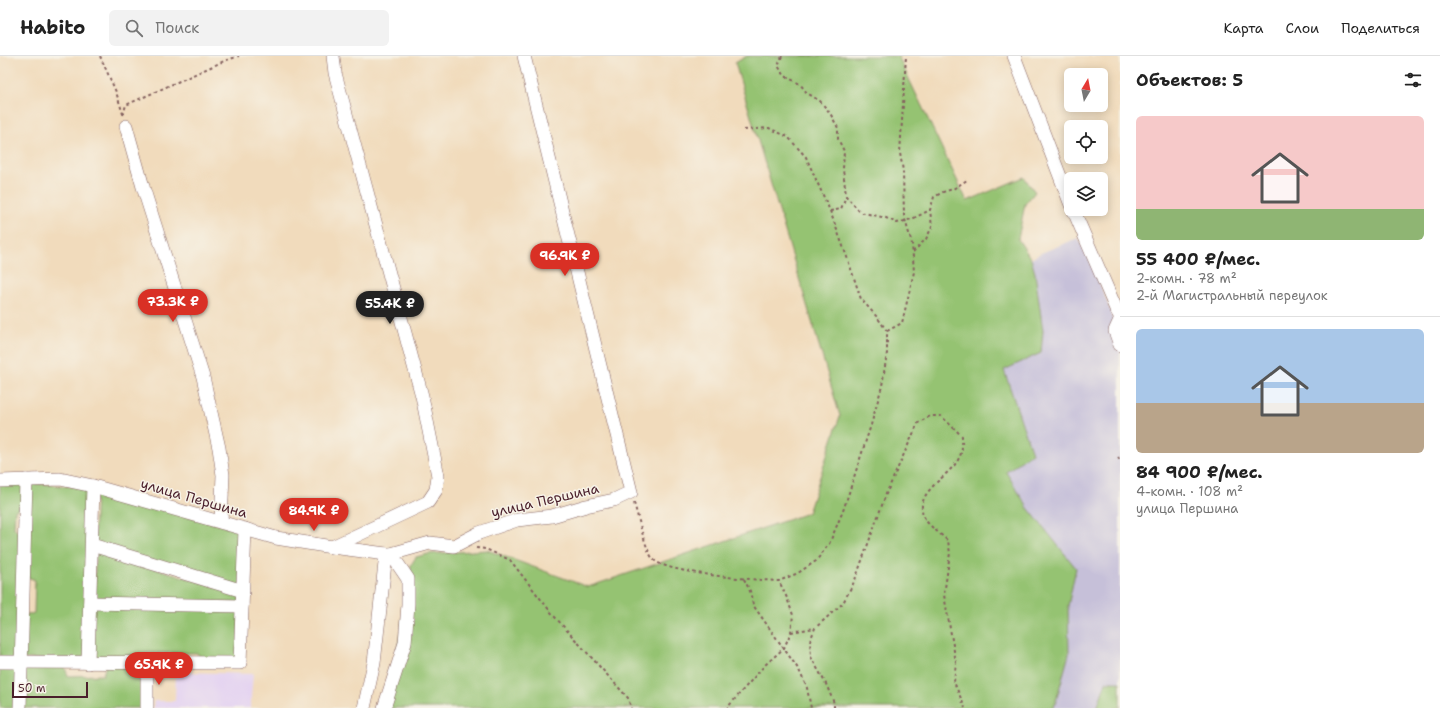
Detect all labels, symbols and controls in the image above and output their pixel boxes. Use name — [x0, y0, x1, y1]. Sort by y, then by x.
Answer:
search box — [109, 10, 389, 46]
text: Habito — [20, 15, 85, 40]
icon: search — [123, 17, 145, 39]
text: Поиск — [155, 18, 199, 38]
text: Карта — [1223, 19, 1264, 37]
text: Слои — [1286, 19, 1319, 37]
text: Поделиться — [1341, 19, 1420, 37]
north arrow — [1064, 68, 1108, 112]
map controls — [1064, 68, 1108, 216]
text: Объектов: 5 — [1136, 69, 1243, 91]
icon: filters — [1402, 69, 1424, 91]
button: locate — [1064, 120, 1108, 164]
icon: home — [1244, 142, 1316, 214]
button: layers — [1064, 172, 1108, 216]
pin: 96.9K ₽ — [528, 243, 602, 277]
text: 96.9K ₽ — [539, 247, 591, 264]
text: 55 400 ₽/мес. — [1136, 248, 1260, 270]
text: 2-комн. · 78 m² — [1136, 270, 1237, 287]
text: 2-й Магистральный переулок — [1136, 287, 1328, 304]
pin: 73.3K ₽ — [136, 289, 210, 323]
pin: 55.4K ₽ — [353, 291, 427, 325]
text: 73.3K ₽ — [147, 293, 199, 310]
text: 55.4K ₽ — [365, 295, 415, 312]
icon: home — [1244, 355, 1316, 427]
text: 84 900 ₽/мес. — [1136, 461, 1263, 483]
street label: улица Першина — [139, 474, 250, 522]
street label: улица Першина — [489, 479, 601, 521]
text: 4-комн. · 108 m² — [1136, 483, 1243, 500]
pin: 84.9K ₽ — [277, 498, 351, 532]
text: улица Першина — [1136, 500, 1238, 517]
text: 84.9K ₽ — [289, 502, 340, 519]
pin: 65.9K ₽ — [122, 652, 196, 686]
text: 65.9K ₽ — [134, 656, 184, 673]
scale bar — [12, 680, 88, 699]
text: 50 m — [18, 681, 46, 696]

